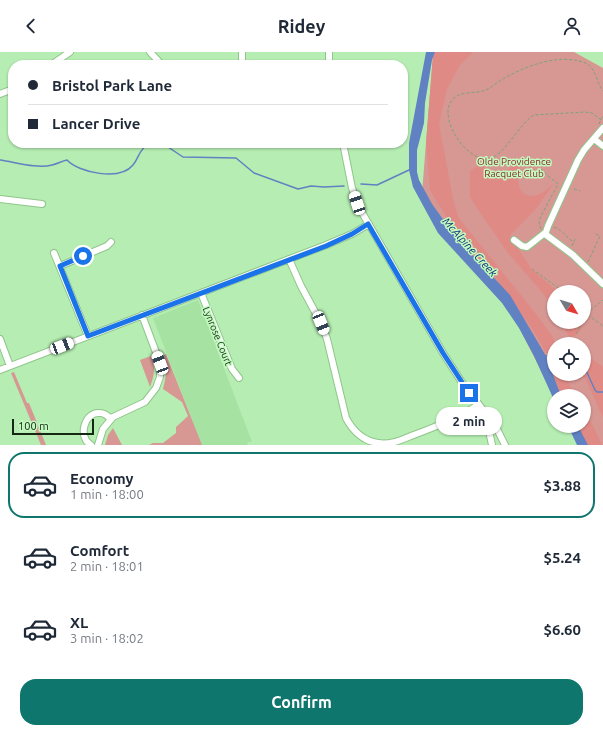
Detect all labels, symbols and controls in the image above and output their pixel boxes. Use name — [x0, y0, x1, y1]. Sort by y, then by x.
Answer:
icon: back — [20, 15, 42, 37]
icon: person — [561, 15, 583, 37]
text: Ridey — [278, 16, 325, 36]
text: Bristol Park Lane — [52, 77, 172, 94]
text: Lancer Drive — [52, 115, 140, 132]
park label: Olde Providence Racquet Club — [477, 156, 551, 179]
car — [348, 190, 366, 216]
water label: McAlpine Creek — [440, 215, 500, 279]
route start — [74, 247, 92, 265]
north arrow — [547, 285, 591, 329]
map controls — [547, 285, 591, 433]
street label: Lynrose Court — [201, 305, 234, 367]
car — [311, 310, 331, 336]
car — [49, 336, 75, 356]
button: locate — [547, 337, 591, 381]
car — [150, 350, 170, 376]
route end — [460, 384, 478, 402]
button: layers — [547, 389, 591, 433]
callout: 2 min — [436, 407, 502, 435]
text: 2 min — [453, 414, 485, 428]
scale bar — [12, 417, 94, 436]
text: 100 m — [18, 420, 49, 432]
icon: car — [22, 467, 58, 503]
text: Economy — [70, 470, 134, 487]
text: $3.88 — [543, 477, 581, 494]
text: 1 min · 18:00 — [70, 487, 144, 501]
icon: car — [22, 539, 58, 575]
text: Comfort — [70, 542, 129, 559]
text: $5.24 — [543, 549, 581, 566]
text: 2 min · 18:01 — [70, 559, 144, 573]
icon: car — [22, 611, 58, 647]
text: XL — [70, 614, 88, 631]
text: $6.60 — [543, 621, 581, 638]
text: 3 min · 18:02 — [70, 631, 144, 645]
button: Confirm — [20, 679, 583, 725]

